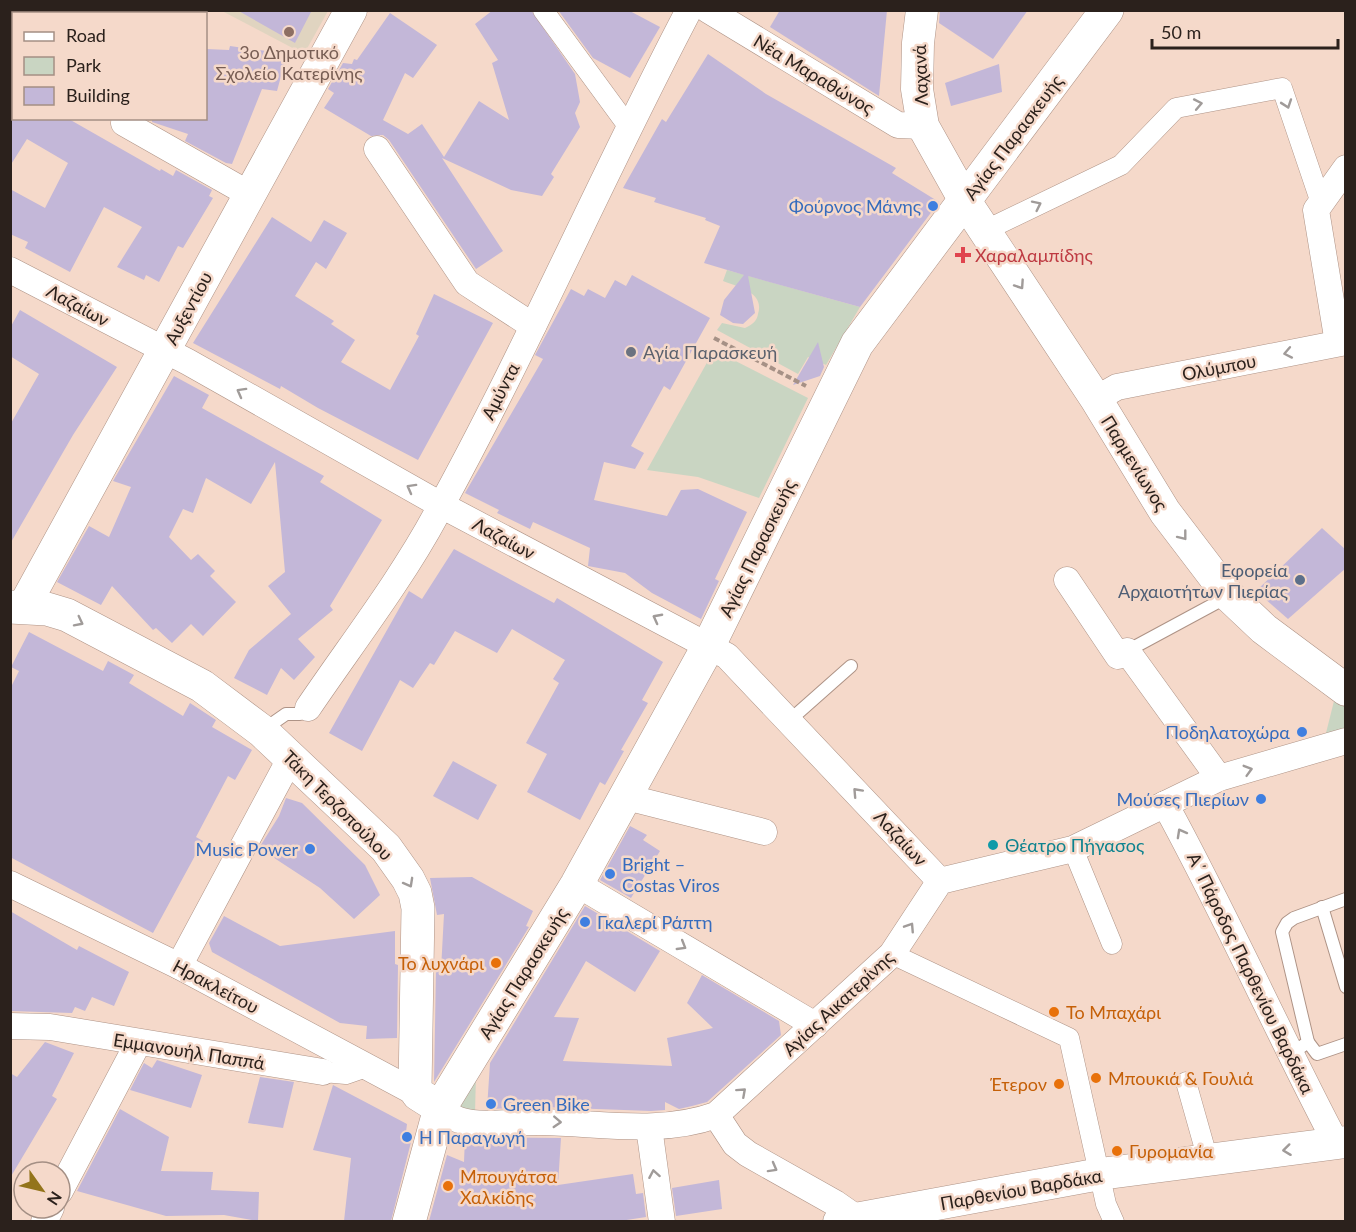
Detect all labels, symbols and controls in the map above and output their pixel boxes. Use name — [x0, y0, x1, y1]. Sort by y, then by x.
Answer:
legend — [12, 12, 207, 120]
scale bar — [1152, 12, 1338, 50]
text: 50 m — [1161, 21, 1201, 43]
text: Road — [66, 24, 106, 46]
marker: 3ο Δημοτικό Σχολείο Κατερίνης — [282, 25, 296, 39]
street label: Νέα Μαραθώνος — [750, 29, 879, 119]
place label: 3ο Δημοτικό Σχολείο Κατερίνης — [215, 41, 363, 84]
street label: Λαχανά — [908, 44, 932, 106]
text: Park — [66, 54, 102, 76]
street label: Αγίας Παρασκευής — [959, 70, 1068, 204]
text: Building — [66, 84, 130, 106]
one-way arrow — [1193, 98, 1203, 111]
one-way arrow — [1280, 98, 1293, 109]
place label: Φούρνος Μάνης — [789, 195, 922, 217]
marker: Φούρνος Μάνης — [926, 199, 940, 213]
one-way arrow — [1030, 201, 1041, 213]
place label: Χαραλαμπίδης — [975, 244, 1094, 266]
marker: Χαραλαμπίδης — [956, 248, 970, 262]
street label: Αυξεντίου — [160, 268, 216, 348]
one-way arrow — [1013, 278, 1024, 289]
street label: Λαζαίων — [43, 279, 113, 331]
place label: Αγία Παρασκευή — [643, 341, 777, 363]
marker: Αγία Παρασκευή — [624, 345, 638, 359]
one-way arrow — [1283, 346, 1293, 359]
street label: Ολύμπου — [1180, 349, 1258, 385]
street label: Αμύντα — [476, 359, 524, 423]
one-way arrow — [237, 388, 247, 399]
street label: Παρμενίωνος — [1097, 411, 1173, 515]
street label: Αγίας Παρασκευής — [714, 475, 800, 621]
one-way arrow — [407, 483, 417, 495]
street label: Λαζαίων — [469, 512, 539, 564]
one-way arrow — [1176, 530, 1187, 541]
place label: Εφορεία Αρχαιοτήτων Πιερίας — [1118, 559, 1289, 602]
marker: Εφορεία Αρχαιοτήτων Πιερίας — [1293, 573, 1307, 587]
one-way arrow — [73, 614, 84, 626]
one-way arrow — [653, 614, 664, 625]
place label: Ποδηλατοχώρα — [1165, 721, 1290, 743]
marker: Ποδηλατοχώρα — [1295, 725, 1309, 739]
street label: Τάκη Τερζοπούλου — [278, 745, 398, 865]
one-way arrow — [1242, 765, 1253, 777]
one-way arrow — [853, 788, 864, 799]
place label: Μούσες Πιερίων — [1116, 788, 1249, 810]
marker: Μούσες Πιερίων — [1254, 792, 1268, 806]
street label: Λαζαίων — [870, 806, 932, 870]
one-way arrow — [1177, 828, 1188, 839]
place label: Θέατρο Πήγασος — [1005, 834, 1145, 856]
place label: Music Power — [196, 838, 298, 860]
marker: Θέατρο Πήγασος — [986, 838, 1000, 852]
marker: Music Power — [303, 842, 317, 856]
street label: Α΄ Πάροδος Παρθενίου Βαρδάκα — [1183, 849, 1319, 1097]
place label: Bright – Costas Viros — [622, 853, 720, 896]
marker: Bright – Costas Viros — [603, 867, 617, 881]
one-way arrow — [402, 877, 413, 887]
street label: Αγίας Παρασκευής — [474, 903, 573, 1043]
place label: Γκαλερί Ράπτη — [597, 911, 712, 933]
marker: Γκαλερί Ράπτη — [578, 915, 592, 929]
one-way arrow — [903, 922, 914, 933]
one-way arrow — [676, 939, 686, 950]
street label: Αγίας Αικατερίνης — [778, 945, 899, 1060]
place label: Το λυχνάρι — [398, 952, 484, 974]
street label: Ηρακλείτου — [169, 954, 263, 1018]
marker: Το λυχνάρι — [489, 956, 503, 970]
place label: Το Μπαχάρι — [1066, 1001, 1161, 1023]
marker: Το Μπαχάρι — [1047, 1005, 1061, 1019]
street label: Εμμανουήλ Παππά — [112, 1028, 267, 1074]
place label: Μπουκιά & Γουλιά — [1108, 1067, 1254, 1089]
marker: Μπουκιά & Γουλιά — [1089, 1071, 1103, 1085]
place label: Έτερον — [990, 1073, 1047, 1095]
marker: Έτερον — [1052, 1077, 1066, 1091]
one-way arrow — [735, 1088, 745, 1099]
place label: Green Bike — [503, 1093, 590, 1115]
marker: Green Bike — [484, 1097, 498, 1111]
one-way arrow — [553, 1116, 562, 1129]
place label: Η Παραγωγή — [419, 1126, 526, 1148]
marker: Η Παραγωγή — [400, 1130, 414, 1144]
place label: Γυρομανία — [1129, 1140, 1213, 1162]
one-way arrow — [1283, 1143, 1292, 1155]
marker: Γυρομανία — [1110, 1144, 1124, 1158]
north arrow — [12, 1160, 72, 1220]
one-way arrow — [767, 1161, 778, 1172]
street label: Παρθενίου Βαρδάκα — [938, 1164, 1104, 1214]
place label: Μπουγάτσα Χαλκίδης — [460, 1165, 557, 1208]
one-way arrow — [648, 1170, 661, 1180]
marker: Μπουγάτσα Χαλκίδης — [441, 1179, 455, 1193]
text: N — [44, 1188, 66, 1209]

